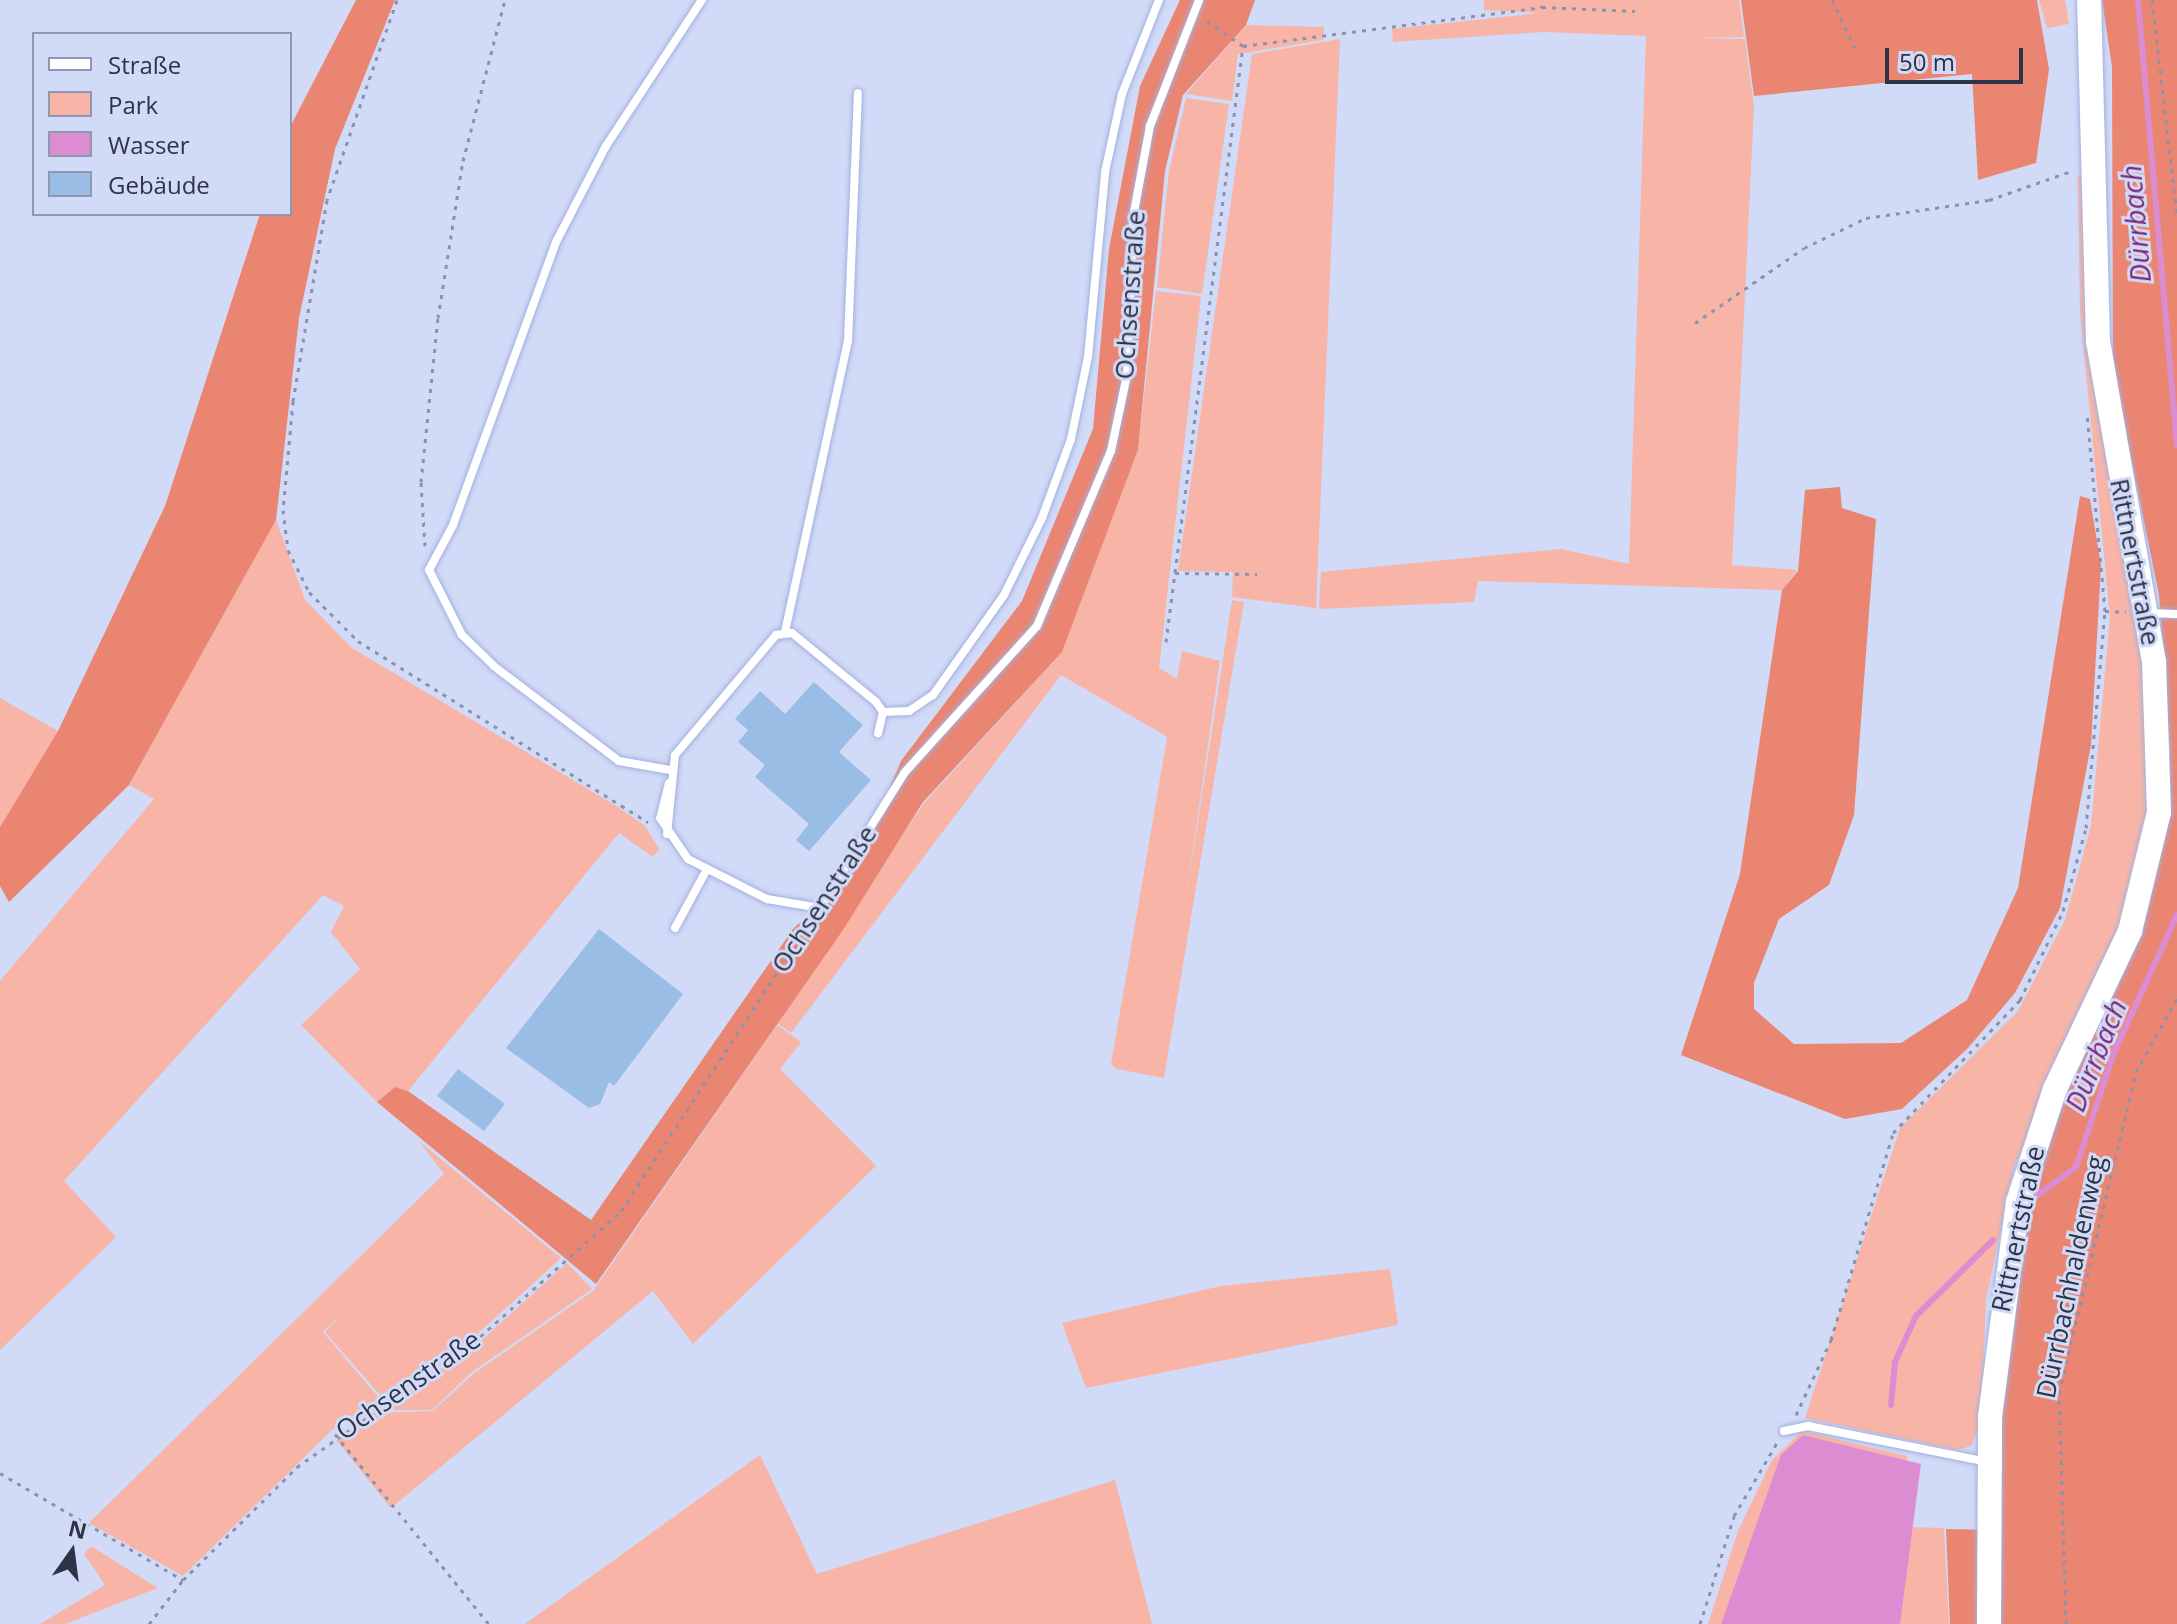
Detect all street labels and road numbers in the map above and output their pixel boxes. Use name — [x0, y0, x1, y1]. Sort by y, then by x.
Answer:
street label: Ochsenstraße — [1109, 210, 1151, 380]
street label: Rittnertstraße — [2104, 476, 2166, 648]
street label: Ochsenstraße — [765, 820, 883, 978]
street label: Rittnertstraße — [1985, 1143, 2051, 1315]
street label: Dürrbachhaldenweg — [2030, 1153, 2112, 1401]
street label: Ochsenstraße — [330, 1324, 486, 1446]

